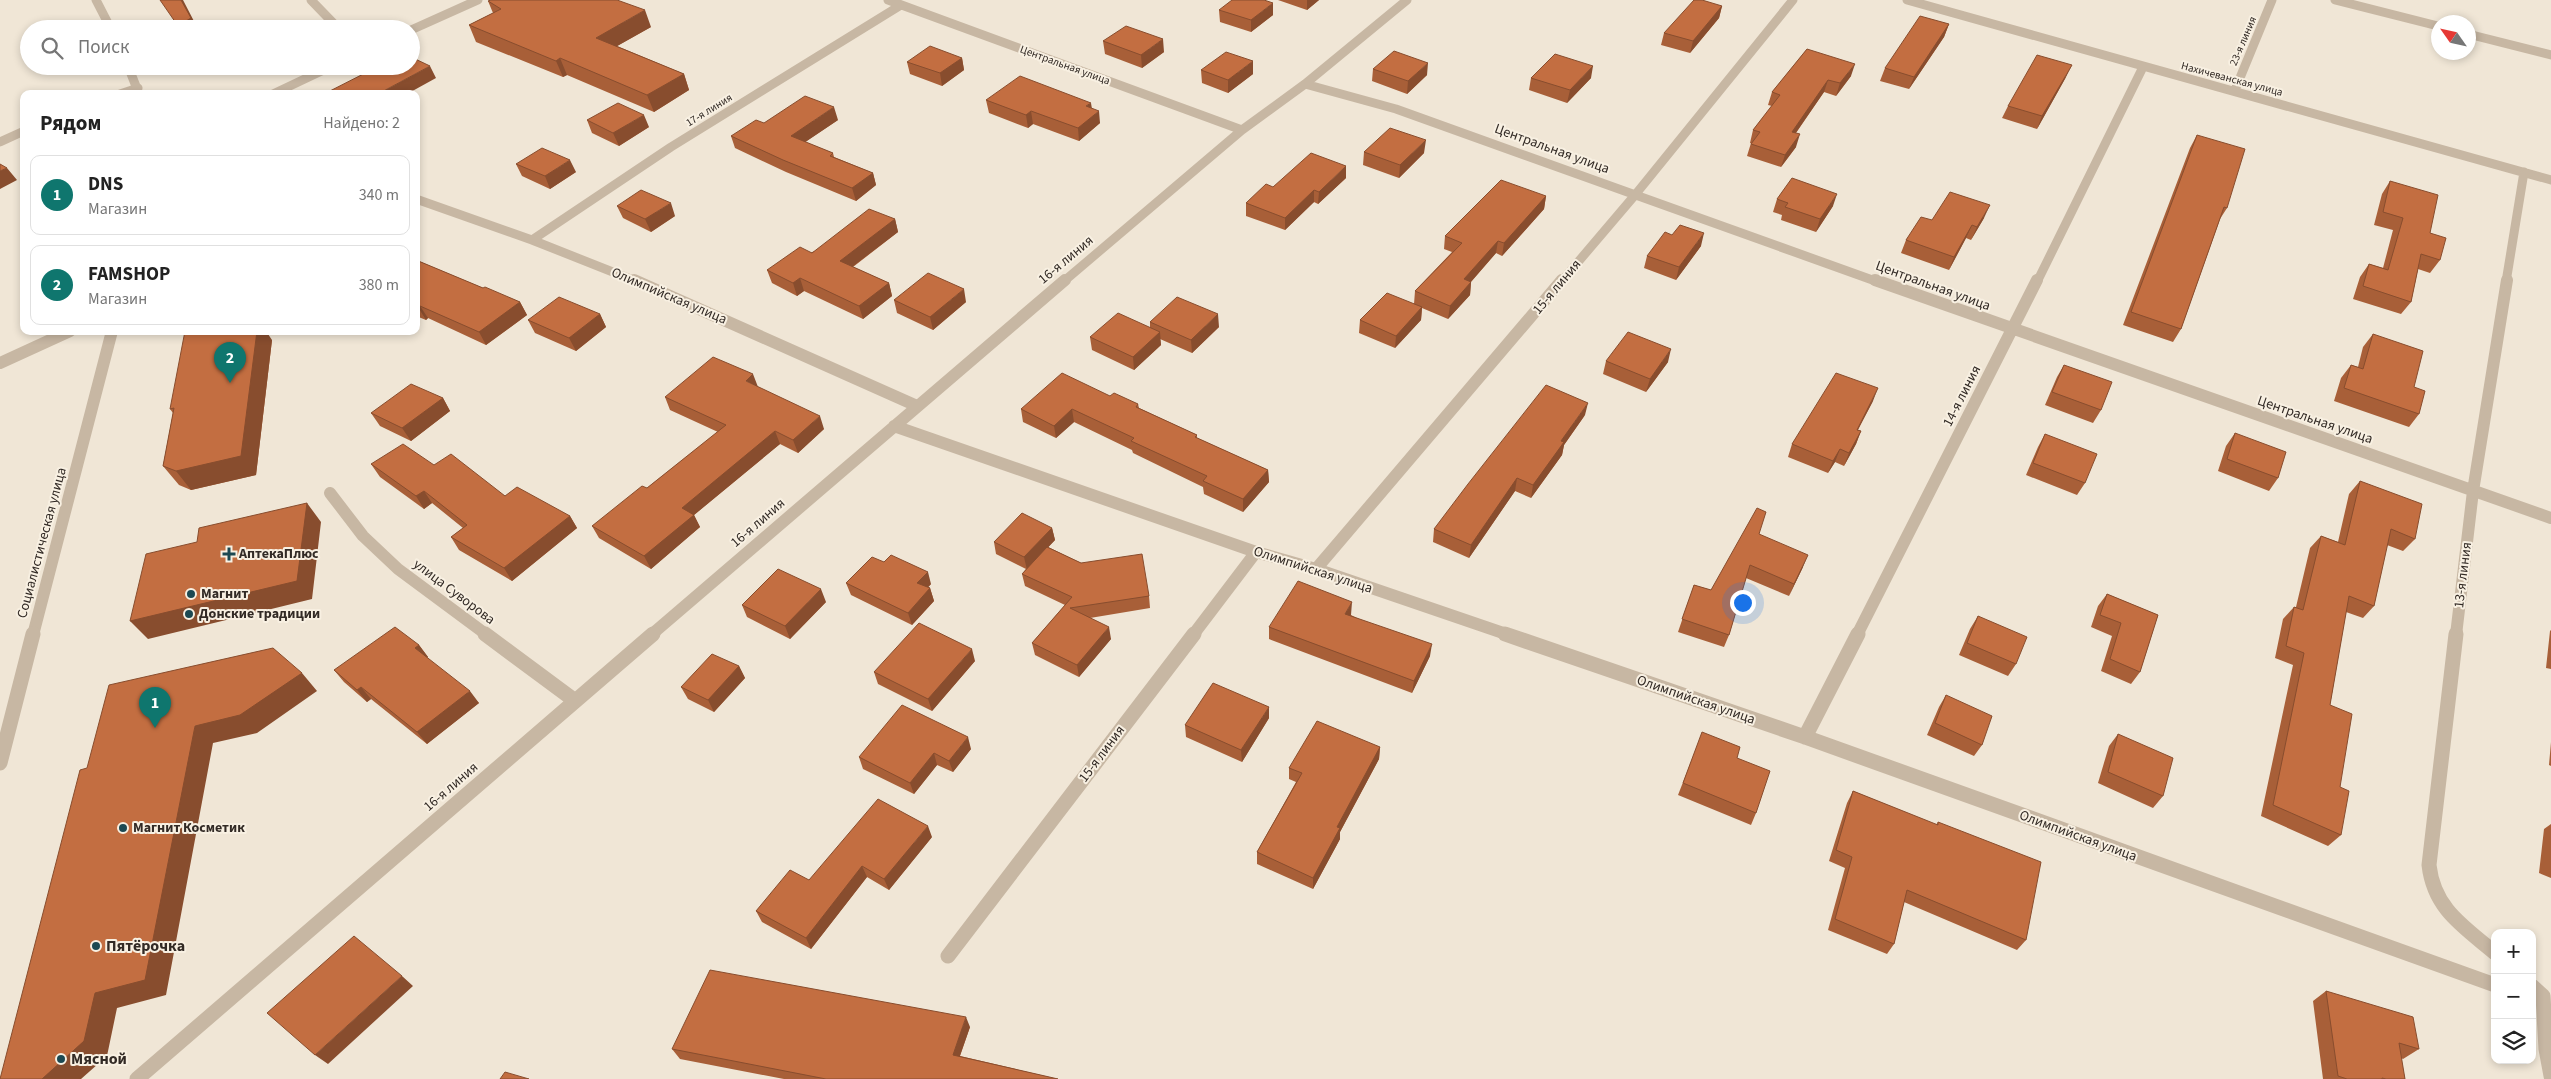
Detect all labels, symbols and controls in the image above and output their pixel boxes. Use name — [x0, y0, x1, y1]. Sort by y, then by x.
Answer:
street label: 23-я линия — [2226, 14, 2260, 68]
north arrow — [2431, 15, 2476, 60]
search box — [20, 20, 420, 75]
icon: search — [38, 34, 66, 62]
text: Поиск — [78, 34, 129, 61]
street label: Центральная улица — [1018, 42, 1112, 88]
street label: Нахичеванская улица — [2179, 58, 2285, 100]
street label: 17-я линия — [683, 90, 735, 130]
text: Рядом — [40, 108, 101, 138]
text: Найдено: 2 — [323, 112, 400, 134]
street label: Центральная улица — [1492, 119, 1612, 179]
text: DNS — [88, 171, 123, 198]
text: 1 — [53, 184, 61, 206]
text: 340 m — [359, 184, 399, 206]
text: Магазин — [88, 198, 147, 220]
street label: 16-я линия — [1034, 231, 1098, 289]
street label: 15-я линия — [1528, 255, 1586, 319]
street label: Центральная улица — [1873, 256, 1993, 316]
text: FAMSHOP — [88, 261, 170, 288]
street label: Олимпийская улица — [608, 263, 730, 329]
text: 2 — [53, 274, 61, 296]
text: 380 m — [359, 274, 399, 296]
text: Магазин — [88, 288, 147, 310]
pin: 2 — [214, 342, 246, 383]
street label: 14-я линия — [1938, 362, 1986, 430]
street label: Центральная улица — [2255, 391, 2375, 449]
street label: Социалистическая улица — [12, 465, 72, 621]
street label: 16-я линия — [726, 494, 790, 552]
street label: Олимпийская улица — [1251, 541, 1375, 599]
street label: 13-я линия — [2449, 541, 2477, 609]
place label: АптекаПлюс — [238, 544, 319, 564]
marker: АптекаПлюс — [223, 548, 235, 560]
street label: улица Суворова — [409, 555, 499, 629]
place label: Магнит — [201, 584, 248, 604]
marker: Магнит — [185, 588, 197, 600]
your location — [1730, 590, 1756, 616]
place label: Донские традиции — [199, 604, 320, 624]
marker: Донские традиции — [183, 608, 195, 620]
street label: Олимпийская улица — [1634, 670, 1758, 730]
pin: 1 — [139, 687, 171, 728]
street label: 15-я линия — [1074, 721, 1130, 787]
street label: 16-я линия — [419, 758, 483, 816]
street label: Олимпийская улица — [2016, 805, 2140, 867]
place label: Магнит Косметик — [133, 818, 245, 838]
marker: Магнит Косметик — [117, 822, 129, 834]
map controls — [2491, 929, 2536, 1064]
button: + — [2491, 929, 2536, 974]
place label: Пятёрочка — [106, 935, 185, 957]
marker: Пятёрочка — [90, 940, 102, 952]
button: − — [2491, 974, 2536, 1019]
button: layers — [2491, 1019, 2536, 1064]
place label: Мясной — [71, 1048, 127, 1070]
marker: Мясной — [55, 1053, 67, 1065]

